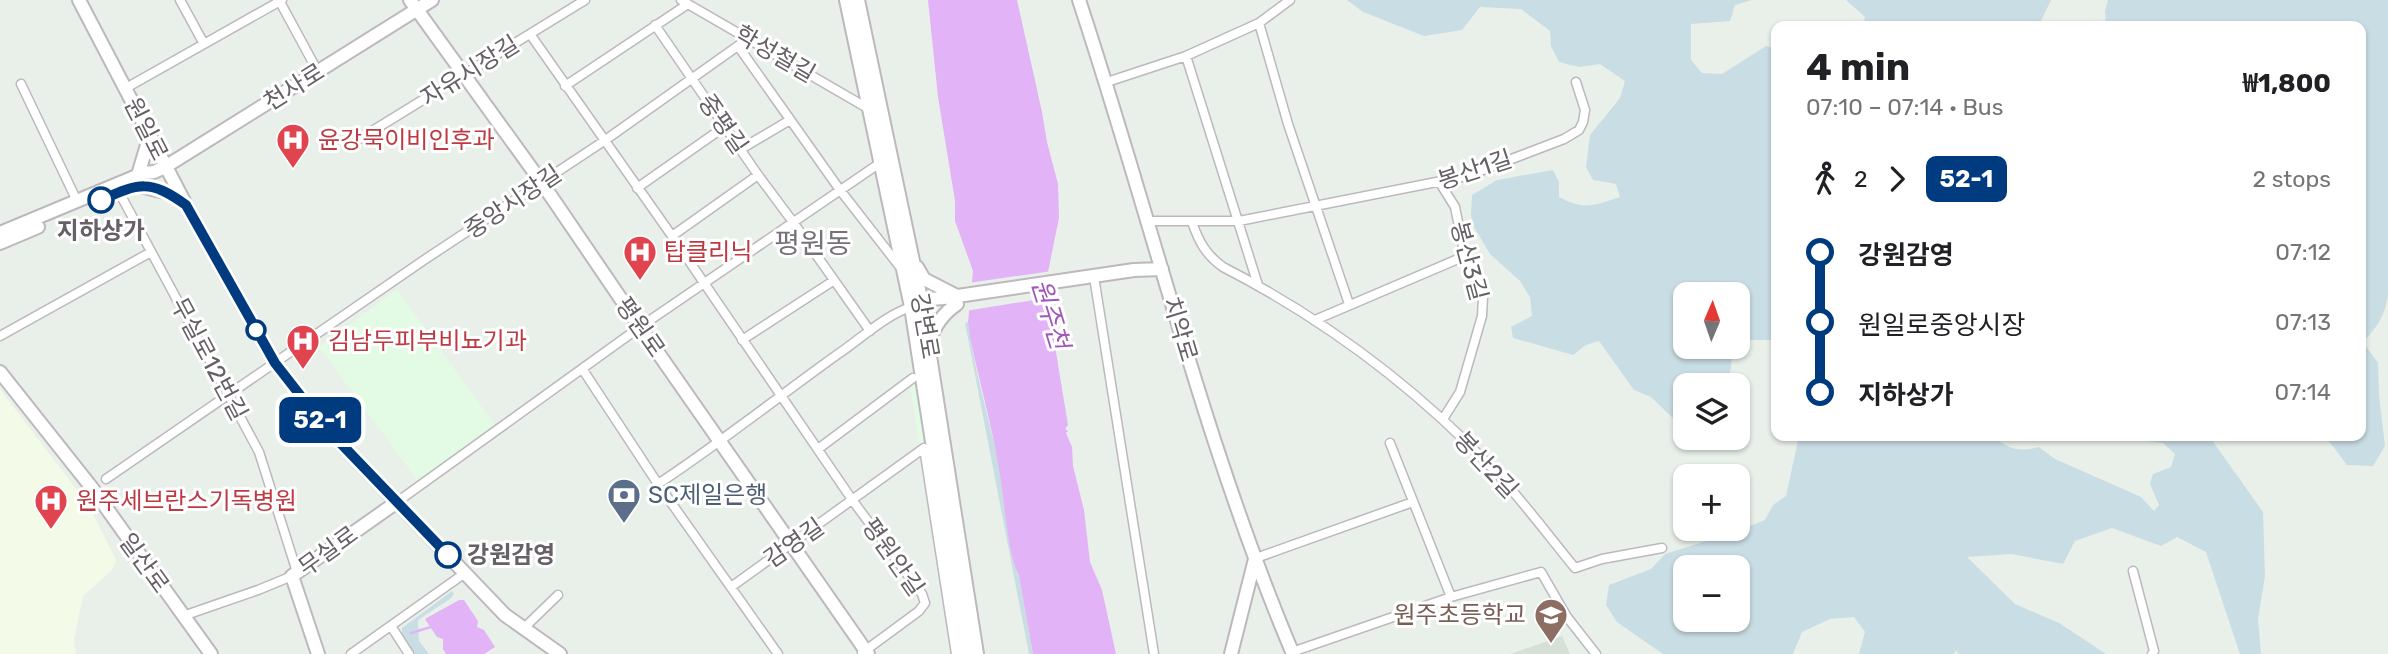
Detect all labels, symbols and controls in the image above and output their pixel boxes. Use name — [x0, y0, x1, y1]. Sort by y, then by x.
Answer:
street label: 학성철길 — [730, 20, 820, 88]
street label: 자유시장길 — [416, 30, 524, 112]
text: 4 min — [1806, 44, 1910, 90]
street label: 천사로 — [258, 58, 330, 116]
text: ₩1,800 — [2243, 68, 2331, 99]
street label: 중평길 — [693, 89, 753, 159]
street label: 원일로 — [118, 93, 174, 165]
text: 07:10 – 07:14 · Bus — [1806, 93, 2003, 121]
hospital icon: 윤강묵이비인후과 — [274, 121, 312, 170]
place label: 윤강묵이비인후과 — [318, 126, 495, 154]
street label: 봉산1길 — [1434, 145, 1516, 195]
street label: 중앙시장길 — [459, 160, 567, 244]
icon: walk — [1806, 160, 1844, 198]
icon: forward — [1878, 160, 1916, 198]
text: 2 — [1854, 165, 1868, 193]
text: 52-1 — [1940, 165, 1993, 193]
text: 2 stops — [2253, 165, 2331, 193]
marker: 지하상가 — [88, 187, 114, 213]
place label: 지하상가 — [57, 217, 145, 245]
street label: 봉산3길 — [1445, 218, 1493, 304]
district label: 평원동 — [774, 227, 852, 260]
hospital icon: 탑클리닉 — [621, 233, 659, 282]
place label: 탑클리닉 — [664, 238, 752, 266]
text: 07:12 — [2275, 238, 2331, 266]
text: 강원감영 — [1858, 240, 1954, 271]
water label: 원주천 — [1025, 275, 1076, 356]
north arrow — [1673, 282, 1750, 359]
map controls — [1673, 282, 1750, 632]
street label: 강변로 — [905, 291, 945, 361]
street label: 평원로 — [610, 292, 670, 362]
street label: 무실로12번길 — [165, 293, 253, 425]
street label: 치악로 — [1157, 293, 1203, 365]
text: 07:13 — [2275, 308, 2331, 336]
text: 원일로중앙시장 — [1858, 310, 2025, 341]
unlabelled marker — [246, 320, 266, 340]
hospital icon: 김남두피부비뇨기과 — [284, 322, 322, 371]
place label: 김남두피부비뇨기과 — [328, 327, 527, 355]
button: layers — [1673, 373, 1750, 450]
text: 07:14 — [2275, 378, 2331, 406]
text: 지하상가 — [1858, 380, 1954, 411]
line badge: 52-1 — [271, 397, 369, 443]
text: 52-1 — [293, 406, 347, 434]
street label: 봉산2길 — [1448, 426, 1524, 504]
button: + — [1673, 464, 1750, 541]
bank icon: SC제일은행 — [605, 476, 643, 525]
place label: SC제일은행 — [648, 481, 767, 509]
hospital icon: 원주세브란스기독병원 — [32, 482, 70, 531]
place label: 원주세브란스기독병원 — [76, 487, 297, 515]
street label: 감영길 — [759, 513, 829, 573]
street label: 평원안길 — [856, 513, 930, 601]
street label: 무실로 — [293, 520, 363, 582]
street label: 일산로 — [113, 528, 175, 598]
place label: 강원감영 — [467, 541, 555, 569]
marker: 강원감영 — [435, 542, 461, 568]
button: − — [1673, 555, 1750, 632]
school or university icon: 원주초등학교 — [1532, 596, 1570, 645]
place label: 원주초등학교 — [1394, 601, 1526, 629]

